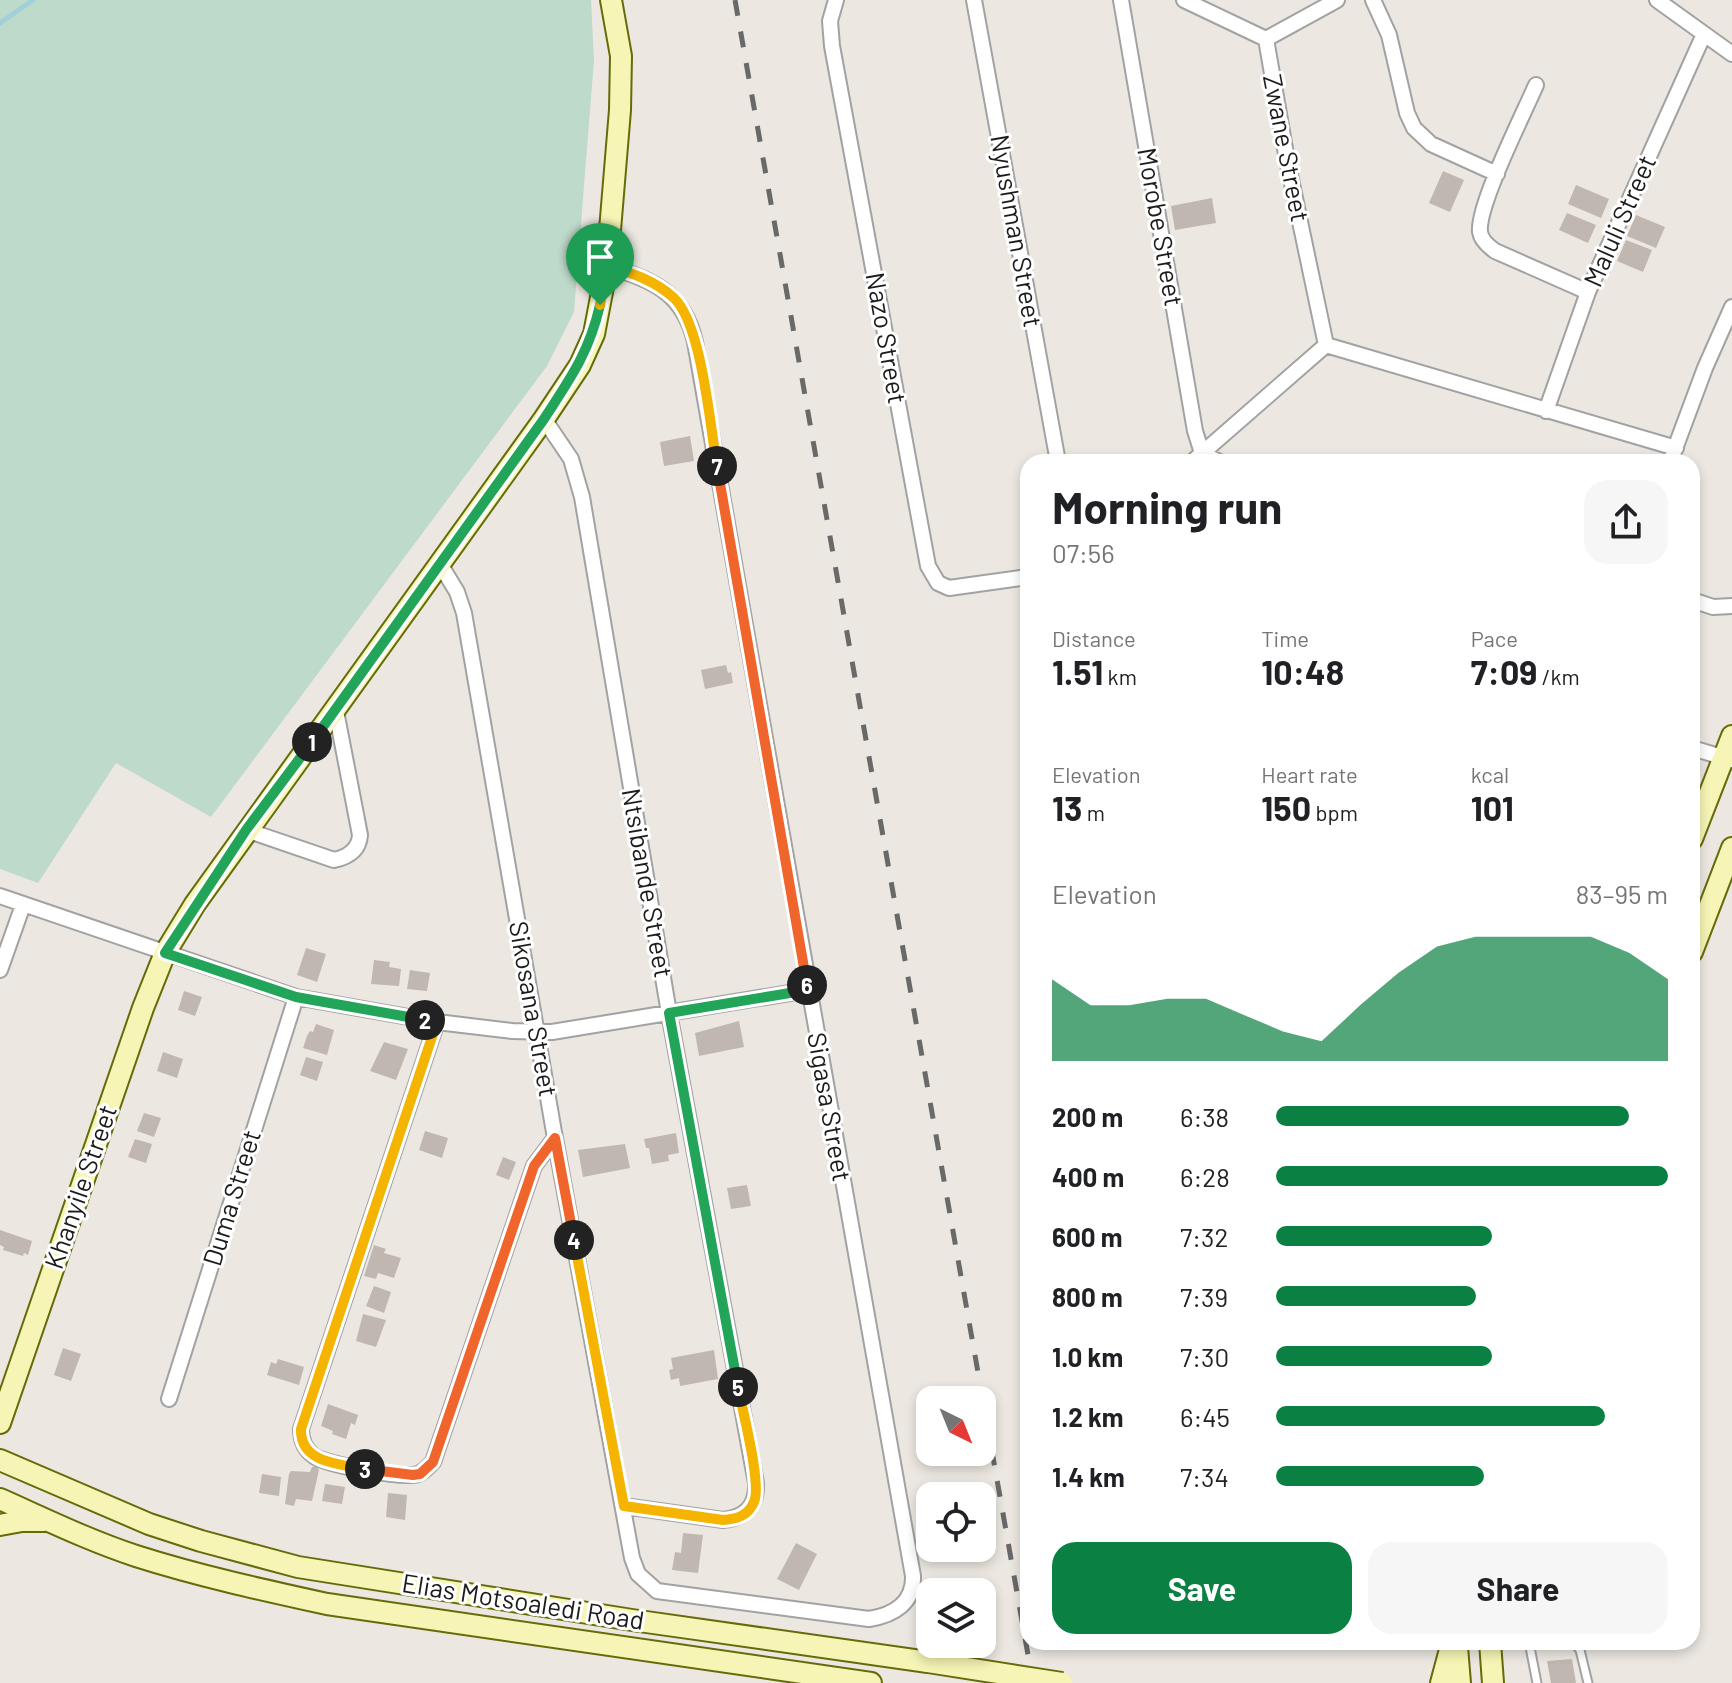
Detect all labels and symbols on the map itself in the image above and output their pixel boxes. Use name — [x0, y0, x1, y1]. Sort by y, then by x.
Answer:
street label: Zwane Street — [1258, 71, 1317, 224]
street label: Nyushman Street — [985, 132, 1050, 329]
street label: Morobe Street — [1132, 145, 1191, 308]
street label: Maluli Street — [1576, 150, 1661, 291]
pin — [566, 223, 634, 305]
street label: Nazo Street — [861, 270, 914, 406]
pin: 7 — [697, 446, 737, 486]
pin: 1 — [292, 722, 332, 762]
street label: Ntsibande Street — [617, 786, 680, 980]
street label: Sikosana Street — [504, 919, 565, 1099]
pin: 6 — [787, 965, 827, 1005]
pin: 2 — [405, 1000, 445, 1040]
street label: Sigasa Street — [802, 1030, 859, 1184]
street label: Khanyile Street — [37, 1100, 122, 1273]
street label: Duma Street — [195, 1126, 266, 1269]
pin: 4 — [554, 1220, 594, 1260]
pin: 5 — [718, 1367, 758, 1407]
north arrow — [916, 1386, 996, 1466]
pin: 3 — [345, 1449, 385, 1489]
street label: Elias Motsoaledi Road — [400, 1566, 647, 1635]

